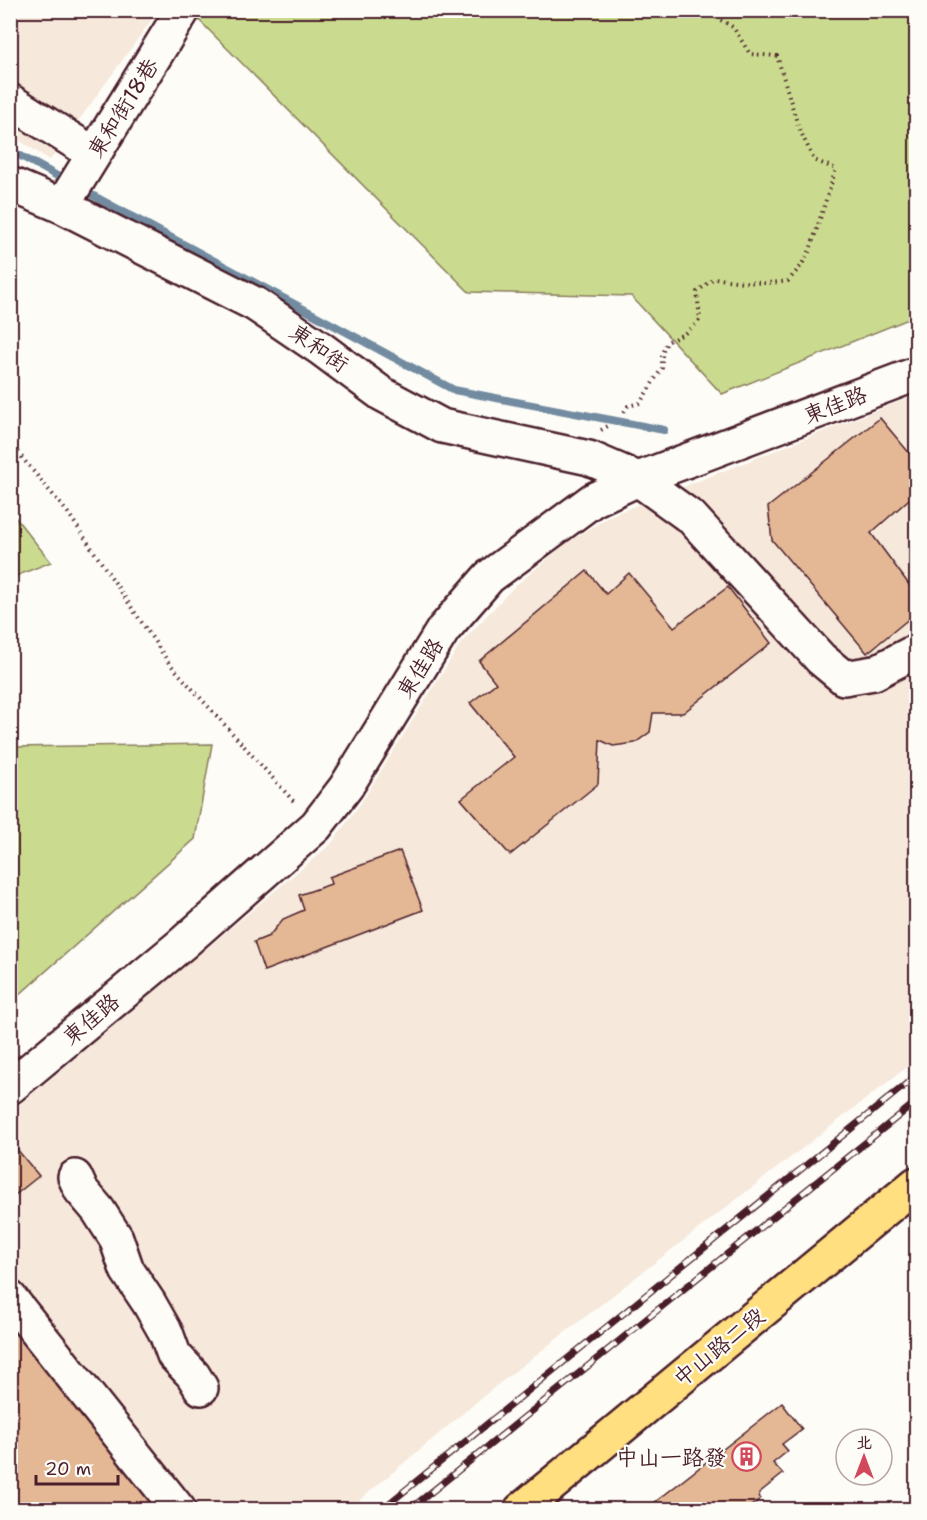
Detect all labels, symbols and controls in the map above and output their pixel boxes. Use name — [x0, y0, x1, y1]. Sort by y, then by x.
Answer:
street label: 東和街18巷 — [81, 53, 165, 163]
street label: 東和街 — [284, 317, 354, 379]
street label: 東佳路 — [799, 380, 871, 430]
street label: 東佳路 — [390, 632, 450, 704]
street label: 東佳路 — [56, 987, 126, 1051]
street label: 中山路二段 — [667, 1301, 771, 1393]
north arrow — [834, 1427, 894, 1487]
text: 北 — [856, 1432, 872, 1453]
building icon: 中山一路發 — [731, 1441, 763, 1473]
place label: 中山一路發 — [616, 1443, 726, 1472]
scale bar — [36, 1448, 118, 1486]
text: 20 m — [45, 1457, 91, 1481]

